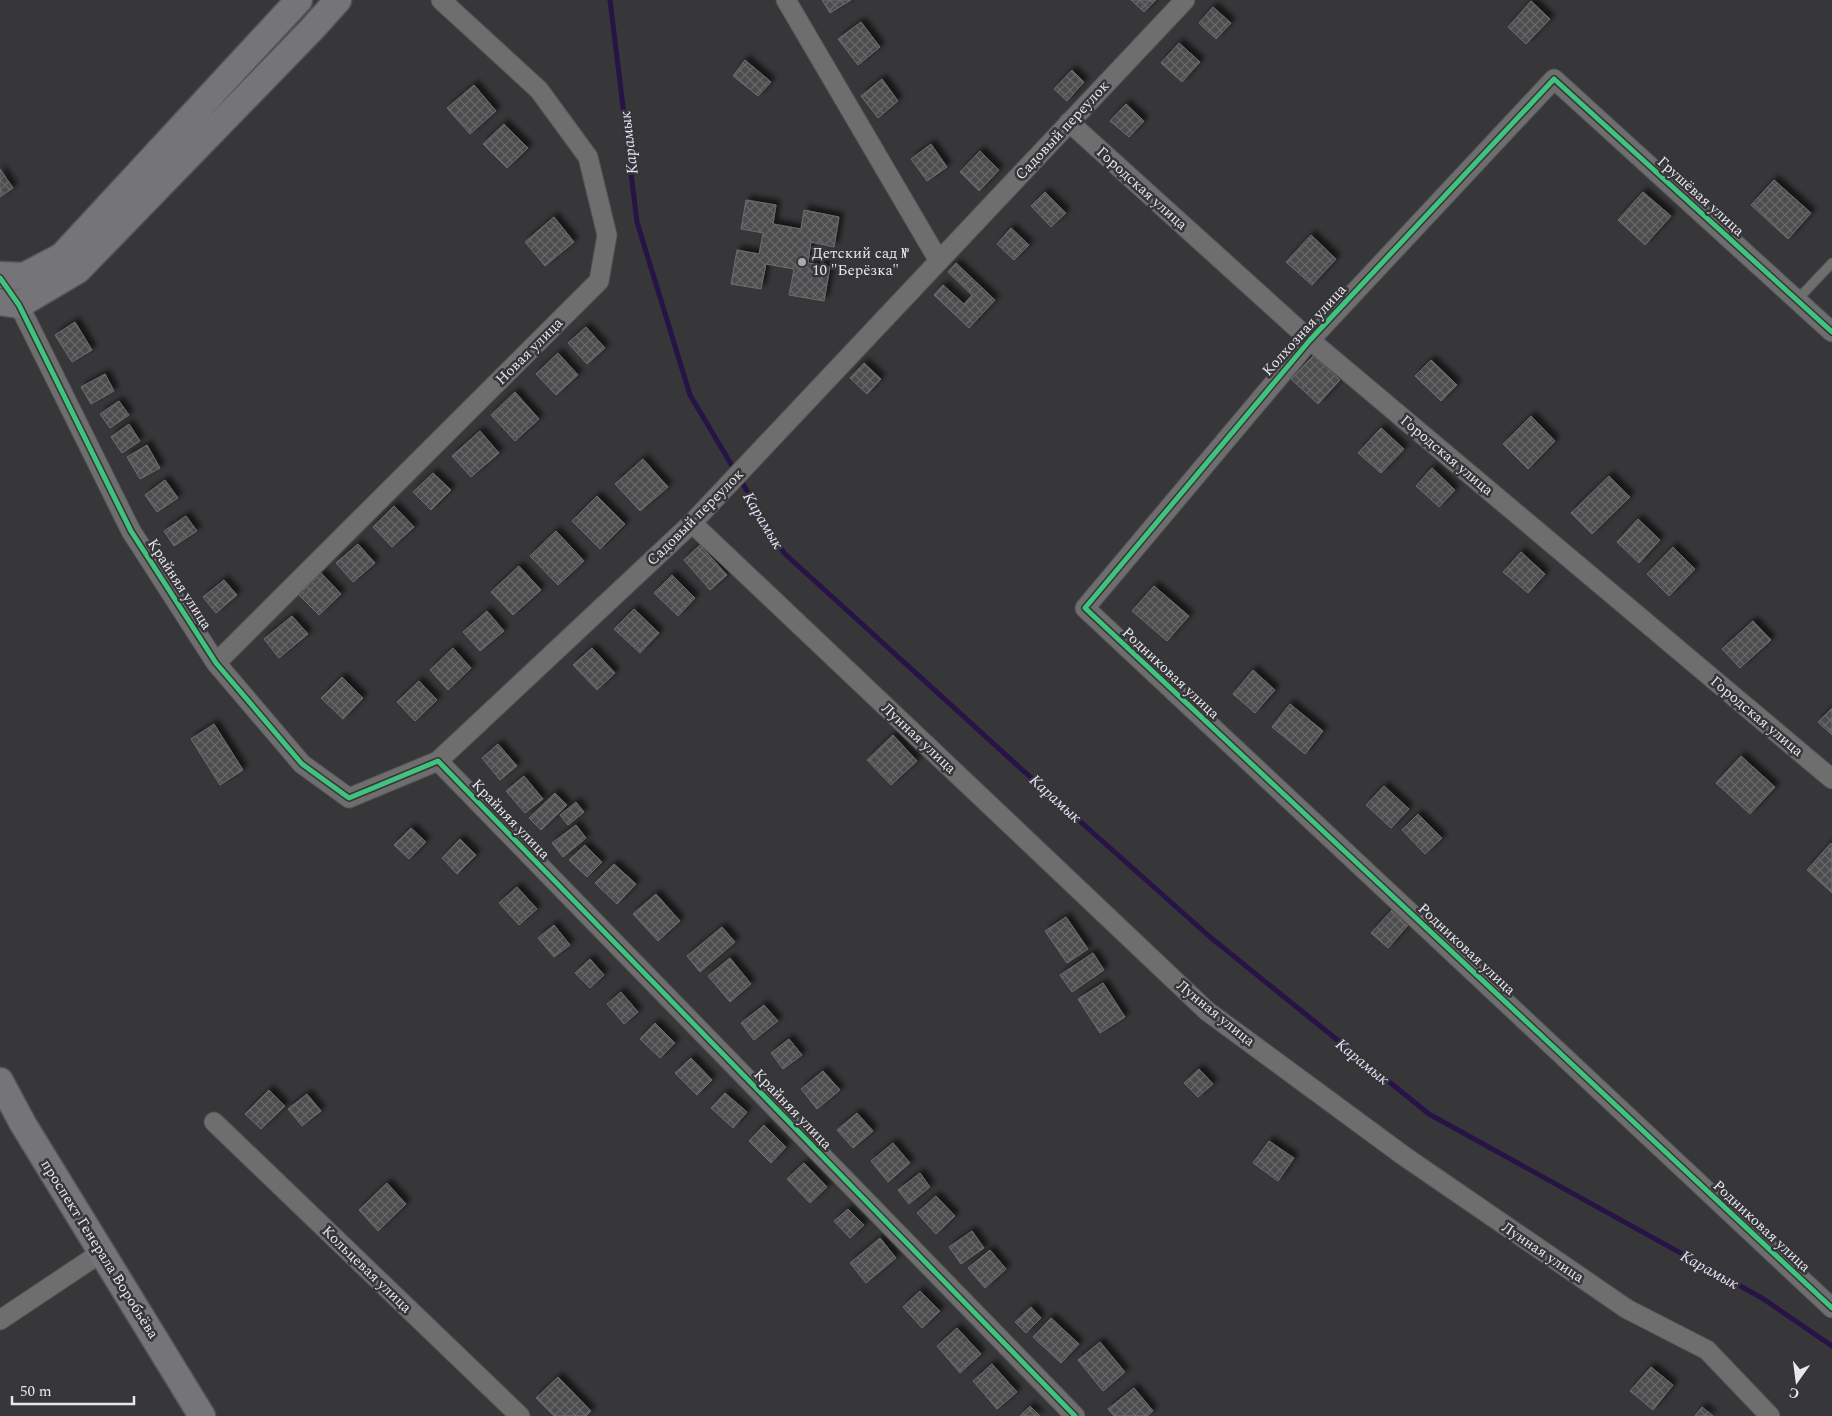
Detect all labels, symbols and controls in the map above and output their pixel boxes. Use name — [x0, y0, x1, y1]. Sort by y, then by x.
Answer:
street label: Садовый переулок — [1010, 75, 1115, 185]
water label: Карамык — [613, 110, 645, 176]
street label: Городская улица — [1091, 141, 1193, 236]
street label: Грушёвая улица — [1652, 151, 1750, 242]
place label: Детский сад № 10 "Берёзка" — [812, 242, 909, 282]
marker: Детский сад № 10 "Берёзка" — [796, 256, 808, 268]
street label: Колхозная улица — [1257, 279, 1353, 382]
street label: Новая улица — [490, 312, 569, 391]
street label: Городская улица — [1395, 409, 1499, 502]
street label: Садовый переулок — [642, 464, 749, 571]
water label: Карамык — [737, 487, 790, 554]
street label: Крайняя улица — [141, 534, 218, 635]
street label: Родниковая улица — [1117, 622, 1225, 725]
street label: Городская улица — [1705, 670, 1809, 763]
street label: Лунная улица — [876, 697, 962, 780]
water label: Карамык — [1024, 769, 1087, 829]
street label: Крайняя улица — [466, 774, 556, 866]
street label: Родниковая улица — [1413, 898, 1521, 1001]
street label: Лунная улица — [1171, 974, 1260, 1053]
water label: Карамык — [1330, 1032, 1395, 1091]
street label: Крайняя улица — [748, 1064, 838, 1156]
street label: проспект Генерала Воробьёва — [35, 1155, 165, 1344]
street label: Родниковая улица — [1708, 1175, 1816, 1278]
street label: Лунная улица — [1497, 1216, 1589, 1289]
street label: Кольцевая улица — [316, 1220, 417, 1319]
water label: Карамык — [1676, 1244, 1743, 1296]
north arrow — [1772, 1356, 1822, 1406]
scale bar — [12, 1374, 135, 1406]
text: 50 m — [20, 1380, 52, 1403]
text: С — [1787, 1382, 1801, 1405]

